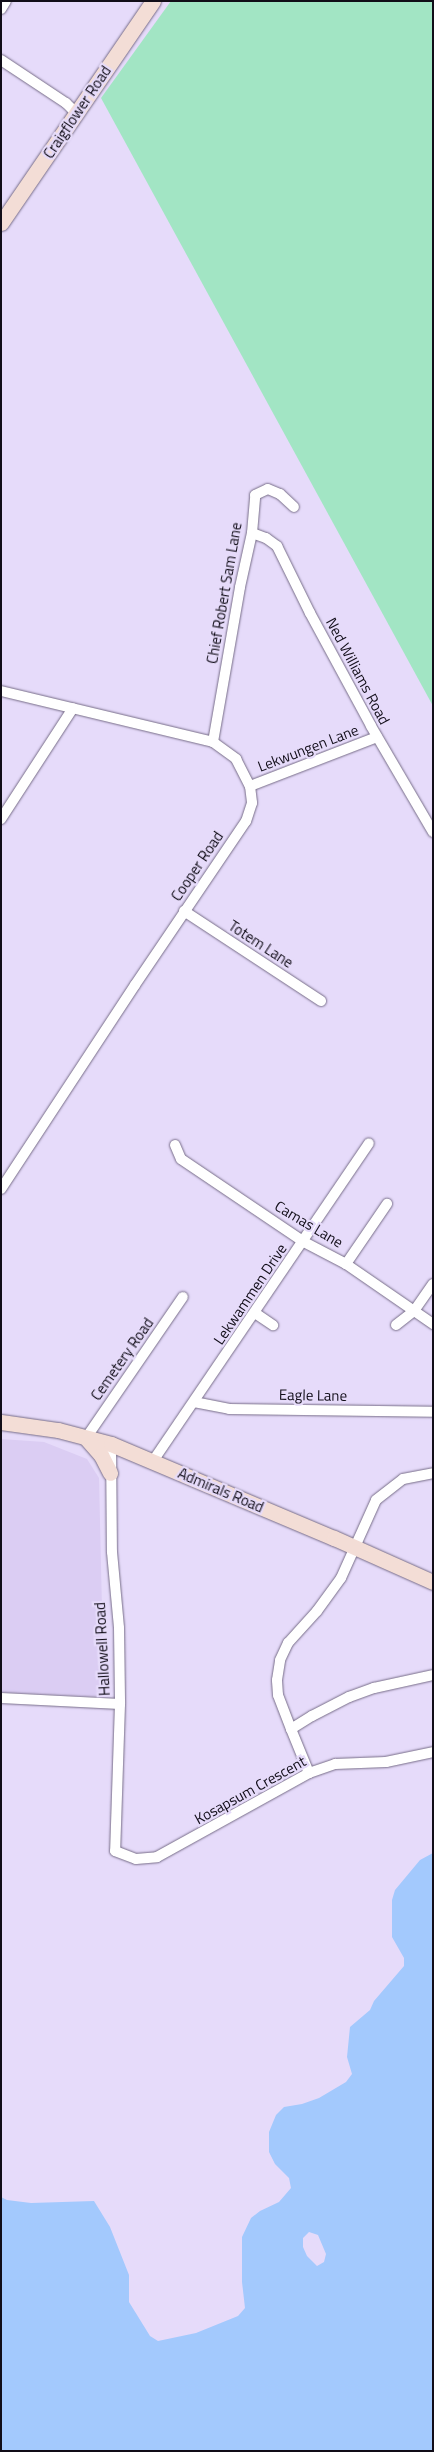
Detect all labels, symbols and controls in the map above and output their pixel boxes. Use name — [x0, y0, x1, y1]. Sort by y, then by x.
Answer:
street label: Craigflower Road — [39, 62, 115, 162]
street label: Chief Robert Sam Lane — [203, 521, 245, 665]
street label: Ned Williams Road — [322, 614, 394, 728]
street label: Lekwungen Lane — [255, 721, 361, 775]
street label: Cooper Road — [167, 828, 227, 904]
street label: Totem Lane — [225, 916, 297, 972]
street label: Camas Lane — [272, 1197, 346, 1251]
street label: Lekwammen Drive — [210, 1240, 290, 1348]
street label: Cemetery Road — [87, 1314, 157, 1404]
street label: Eagle Lane — [279, 1385, 347, 1405]
street label: Admirals Road — [175, 1464, 267, 1516]
street label: Hallowell Road — [91, 1602, 113, 1696]
street label: Kosapsum Crescent — [191, 1752, 309, 1828]

